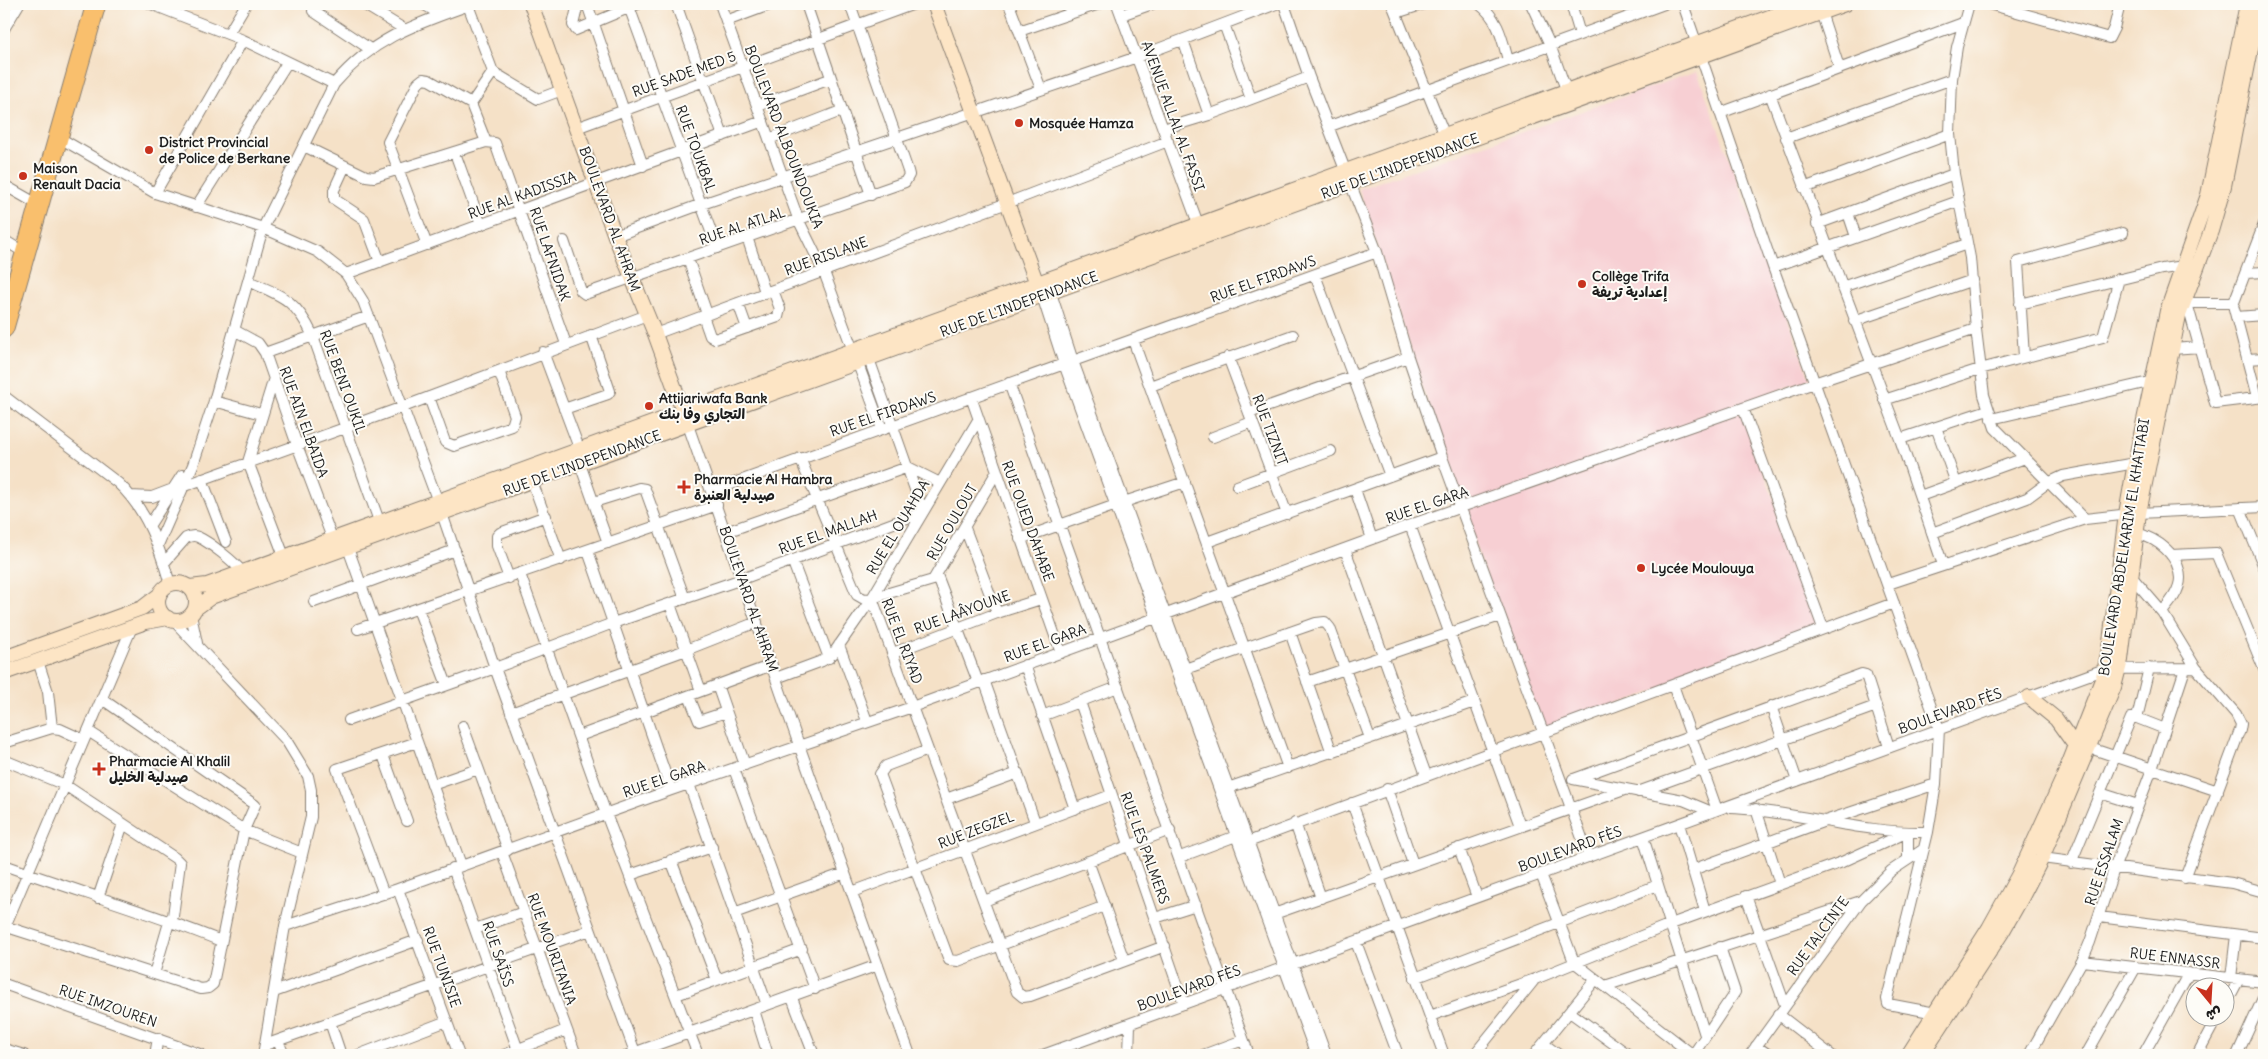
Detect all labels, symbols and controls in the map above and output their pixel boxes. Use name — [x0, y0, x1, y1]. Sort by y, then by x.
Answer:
street label: AVENUE ALLAL AL FASSI — [1137, 38, 1209, 194]
street label: BOULEVARD ALBOUNDOUKIA — [741, 43, 827, 231]
street label: RUE SADE MED 5 — [630, 47, 738, 101]
street label: RUE TOUKBAL — [672, 103, 720, 196]
place label: Mosquée Hamza — [1029, 114, 1134, 132]
marker: Mosquée Hamza — [1013, 117, 1025, 129]
street label: RUE DE L'INDEPENDANCE — [1319, 129, 1481, 203]
place label: District Provincial de Police de Berkane — [159, 133, 291, 167]
marker: District Provincial de Police de Berkane — [143, 144, 155, 156]
street label: BOULEVARD AL AHRAM — [575, 144, 645, 294]
place label: Maison Renault Dacia — [33, 159, 121, 193]
street label: RUE AL KADISSIA — [465, 167, 579, 223]
marker: Maison Renault Dacia — [17, 170, 29, 182]
street label: RUE AL ATLAL — [697, 203, 788, 249]
street label: RUE LAFNIDAK — [526, 205, 575, 304]
street label: RUE RISLANE — [782, 233, 870, 279]
street label: RUE EL FIRDAWS — [1208, 251, 1319, 306]
street label: RUE DE L'INDEPENDANCE — [938, 267, 1100, 341]
place label: Collège Trifa إعدادية تريفة — [1592, 267, 1669, 302]
marker: Collège Trifa إعدادية تريفة — [1576, 278, 1588, 290]
street label: RUE BENI OUKIL — [316, 328, 370, 437]
street label: RUE AIN ELBAIDA — [276, 364, 332, 480]
street label: RUE EL FIRDAWS — [827, 387, 939, 441]
place label: Attijariwafa Bank التجاري وفا بنك — [659, 389, 768, 425]
street label: RUE TIZNIT — [1248, 392, 1292, 468]
marker: Attijariwafa Bank التجاري وفا بنك — [643, 400, 655, 412]
street label: BOULEVARD ABDELKARIM EL KHATTABI — [2095, 417, 2153, 677]
street label: RUE DE L'INDEPENDANCE — [501, 426, 663, 500]
street label: RUE OUED DAHABE — [998, 458, 1058, 584]
place label: Pharmacie Al Hambra صيدلية العنبرة — [694, 470, 833, 504]
street label: RUE EL OUAHDA — [863, 476, 933, 578]
marker: Pharmacie Al Hambra صيدلية العنبرة — [678, 481, 690, 493]
street label: RUE OULOUT — [923, 481, 981, 563]
street label: RUE EL GARA — [1383, 482, 1471, 528]
street label: RUE EL MALLAH — [776, 506, 880, 558]
street label: BOULEVARD AL AHRAM — [716, 524, 782, 674]
place label: Lycée Moulouya — [1651, 559, 1754, 577]
marker: Lycée Moulouya — [1635, 562, 1647, 574]
street label: RUE LAÂYOUNE — [912, 586, 1012, 638]
street label: RUE EL RIYAD — [877, 596, 927, 686]
street label: RUE EL GARA — [1001, 620, 1089, 666]
street label: BOULEVARD FÈS — [1896, 684, 2004, 738]
place label: Pharmacie Al Khalil صيدلية الخليل — [109, 752, 230, 786]
street label: RUE EL GARA — [620, 756, 708, 802]
marker: Pharmacie Al Khalil صيدلية الخليل — [93, 763, 105, 775]
street label: RUE LES PALMERS — [1116, 790, 1174, 907]
street label: RUE ZEGZEL — [936, 807, 1017, 853]
street label: RUE ESSALAM — [2081, 816, 2127, 908]
street label: BOULEVARD FÈS — [1516, 822, 1624, 876]
street label: RUE MOURITANIA — [523, 891, 581, 1007]
street label: RUE TALCINTE — [1783, 893, 1853, 979]
street label: RUE SAÏSS — [478, 919, 518, 990]
street label: RUE TUNISIE — [419, 924, 465, 1010]
street label: RUE ENNASSR — [2129, 944, 2221, 972]
street label: BOULEVARD FÈS — [1135, 961, 1243, 1015]
north arrow — [2186, 976, 2236, 1026]
street label: RUE IMZOUREN — [57, 981, 159, 1031]
text: ش — [2204, 1003, 2224, 1025]

